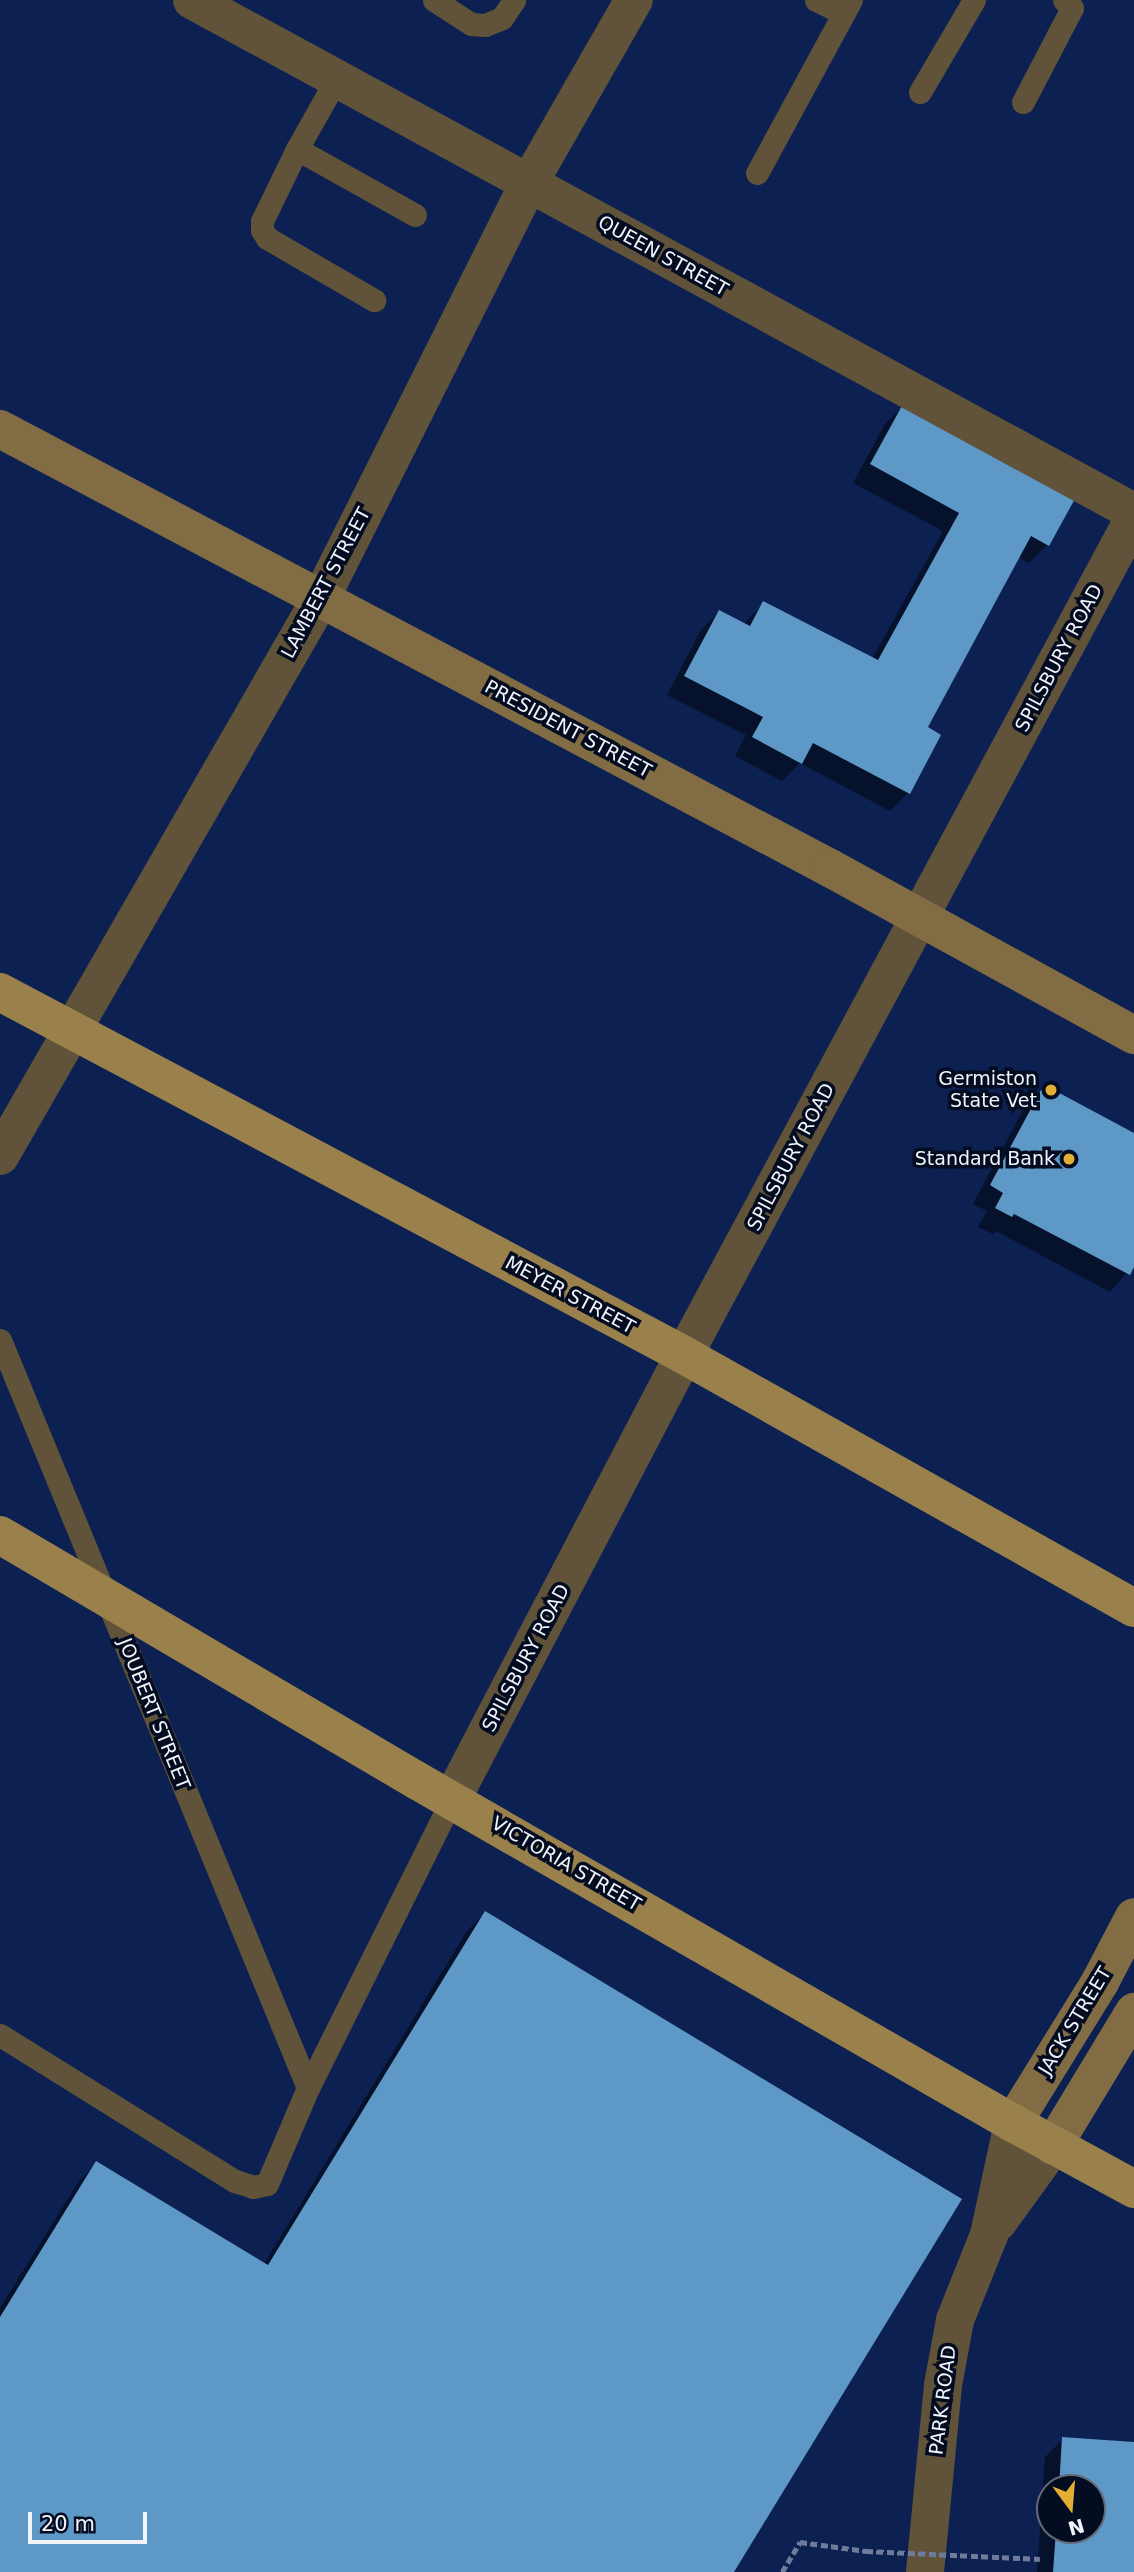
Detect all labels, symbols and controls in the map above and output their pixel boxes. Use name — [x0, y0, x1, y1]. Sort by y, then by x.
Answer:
street label: QUEEN STREET — [594, 211, 732, 301]
street label: LAMBERT STREET — [277, 504, 375, 662]
street label: SPILSBURY ROAD — [1010, 580, 1108, 736]
street label: PRESIDENT STREET — [481, 675, 655, 783]
place label: Germiston State Vet — [938, 1068, 1037, 1112]
street label: SPILSBURY ROAD — [742, 1079, 840, 1235]
marker: Germiston State Vet — [1043, 1082, 1059, 1098]
place label: Standard Bank — [915, 1148, 1055, 1170]
marker: Standard Bank — [1061, 1151, 1077, 1167]
street label: MEYER STREET — [501, 1251, 639, 1339]
street label: SPILSBURY ROAD — [477, 1580, 575, 1736]
street label: JOUBERT STREET — [113, 1635, 195, 1793]
street label: VICTORIA STREET — [487, 1812, 645, 1916]
street label: JACK STREET — [1034, 1963, 1116, 2079]
street label: PARK ROAD — [925, 2344, 961, 2456]
north arrow — [1036, 2474, 1106, 2544]
scale bar — [32, 2498, 150, 2542]
text: 20 m — [41, 2512, 95, 2536]
text: N — [1066, 2514, 1087, 2540]

